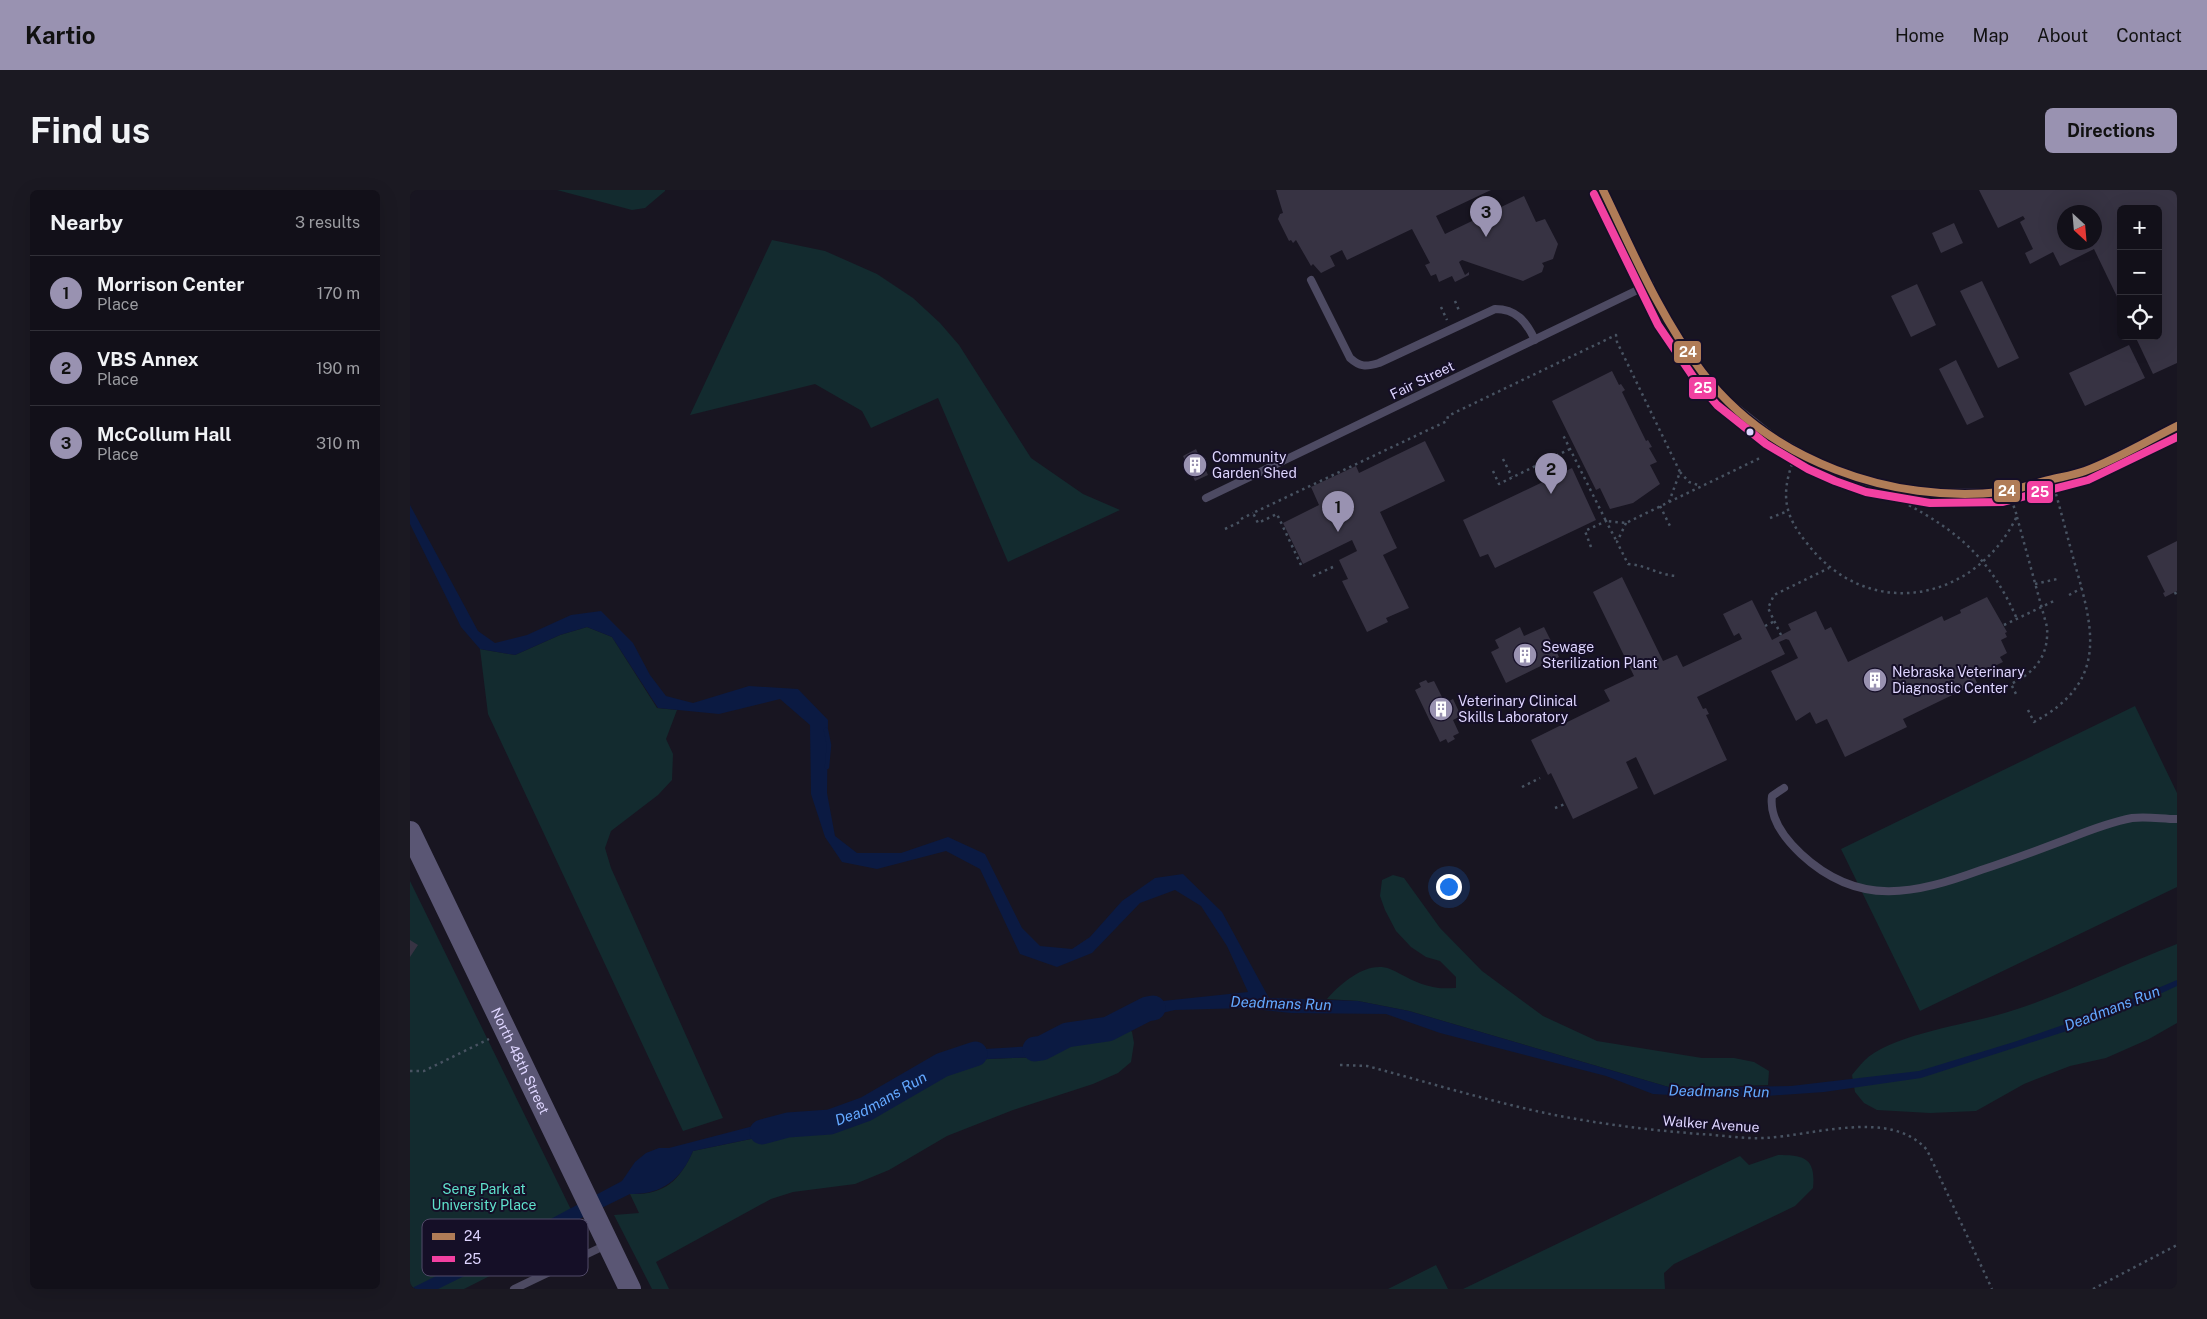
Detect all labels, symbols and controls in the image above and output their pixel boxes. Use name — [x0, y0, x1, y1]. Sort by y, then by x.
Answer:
text: Kartio — [25, 21, 96, 49]
text: Home — [1895, 25, 1945, 46]
text: Map — [1973, 25, 2009, 46]
text: About — [2037, 25, 2088, 46]
text: Contact — [2116, 25, 2182, 46]
button: Directions — [2045, 108, 2177, 153]
text: Find us — [30, 110, 150, 151]
pin: 3 — [1470, 196, 1502, 237]
north arrow — [2057, 205, 2102, 250]
map controls — [2117, 205, 2162, 340]
button: + — [2117, 205, 2162, 250]
text: Nearby — [50, 210, 123, 235]
text: 3 results — [295, 213, 360, 232]
button: − — [2117, 250, 2162, 295]
text: Morrison Center — [97, 273, 244, 295]
text: 1 — [63, 284, 69, 303]
text: 170 m — [317, 284, 360, 303]
text: Place — [97, 295, 139, 314]
button: locate — [2117, 295, 2162, 340]
line badge: 24 — [1673, 340, 1702, 364]
text: 24 — [1679, 344, 1697, 360]
text: VBS Annex — [97, 348, 199, 370]
street label: Fair Street — [1387, 358, 1457, 402]
text: 2 — [61, 359, 71, 378]
text: 190 m — [316, 359, 360, 378]
text: Place — [97, 370, 139, 389]
line badge: 25 — [1688, 376, 1717, 400]
text: 25 — [1694, 380, 1712, 396]
text: McCollum Hall — [97, 423, 232, 445]
unlabelled marker — [1745, 427, 1755, 437]
text: 3 — [61, 434, 71, 453]
text: 310 m — [316, 434, 360, 453]
text: Place — [97, 445, 139, 464]
place label: Community Garden Shed — [1212, 449, 1297, 481]
building icon: Community Garden Shed — [1182, 452, 1208, 478]
pin: 2 — [1535, 453, 1567, 494]
line badge: 24 — [1993, 479, 2021, 503]
line badge: 25 — [2026, 480, 2054, 504]
text: 24 — [1998, 483, 2016, 499]
text: 25 — [2031, 484, 2049, 500]
pin: 1 — [1322, 491, 1354, 532]
place label: Sewage Sterilization Plant — [1542, 639, 1658, 671]
building icon: Sewage Sterilization Plant — [1512, 642, 1538, 668]
place label: Nebraska Veterinary Diagnostic Center — [1892, 664, 2025, 696]
building icon: Nebraska Veterinary Diagnostic Center — [1862, 667, 1888, 693]
place label: Veterinary Clinical Skills Laboratory — [1458, 693, 1577, 725]
building icon: Veterinary Clinical Skills Laboratory — [1428, 696, 1454, 722]
your location — [1436, 874, 1462, 900]
water label: Deadmans Run — [2062, 982, 2162, 1034]
water label: Deadmans Run — [1230, 993, 1332, 1013]
street label: North 48th Street — [488, 1005, 553, 1117]
water label: Deadmans Run — [832, 1067, 929, 1128]
water label: Deadmans Run — [1668, 1082, 1770, 1100]
street label: Walker Avenue — [1662, 1113, 1760, 1135]
park label: Seng Park at University Place — [432, 1181, 536, 1213]
legend — [422, 1219, 588, 1276]
text: 24 — [464, 1228, 481, 1244]
text: 25 — [464, 1251, 481, 1267]

